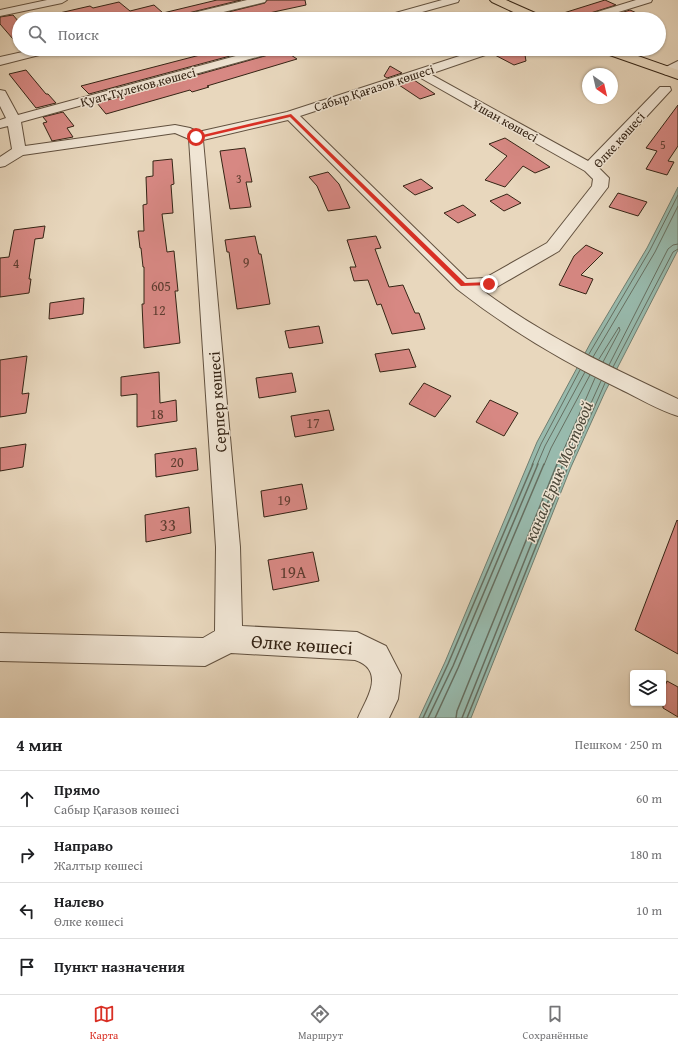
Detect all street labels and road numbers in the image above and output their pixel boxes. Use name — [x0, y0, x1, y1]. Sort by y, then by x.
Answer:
street label: Сабыр Қағазов көшесі — [311, 60, 437, 116]
street label: Қуат Түлеков көшесі — [78, 62, 198, 112]
street label: Ұшан көшесі — [468, 95, 542, 147]
street label: Өлке көшесі — [589, 108, 650, 172]
street label: Серпер көшесі — [201, 350, 233, 453]
street label: Өлке көшесі — [250, 626, 354, 662]

